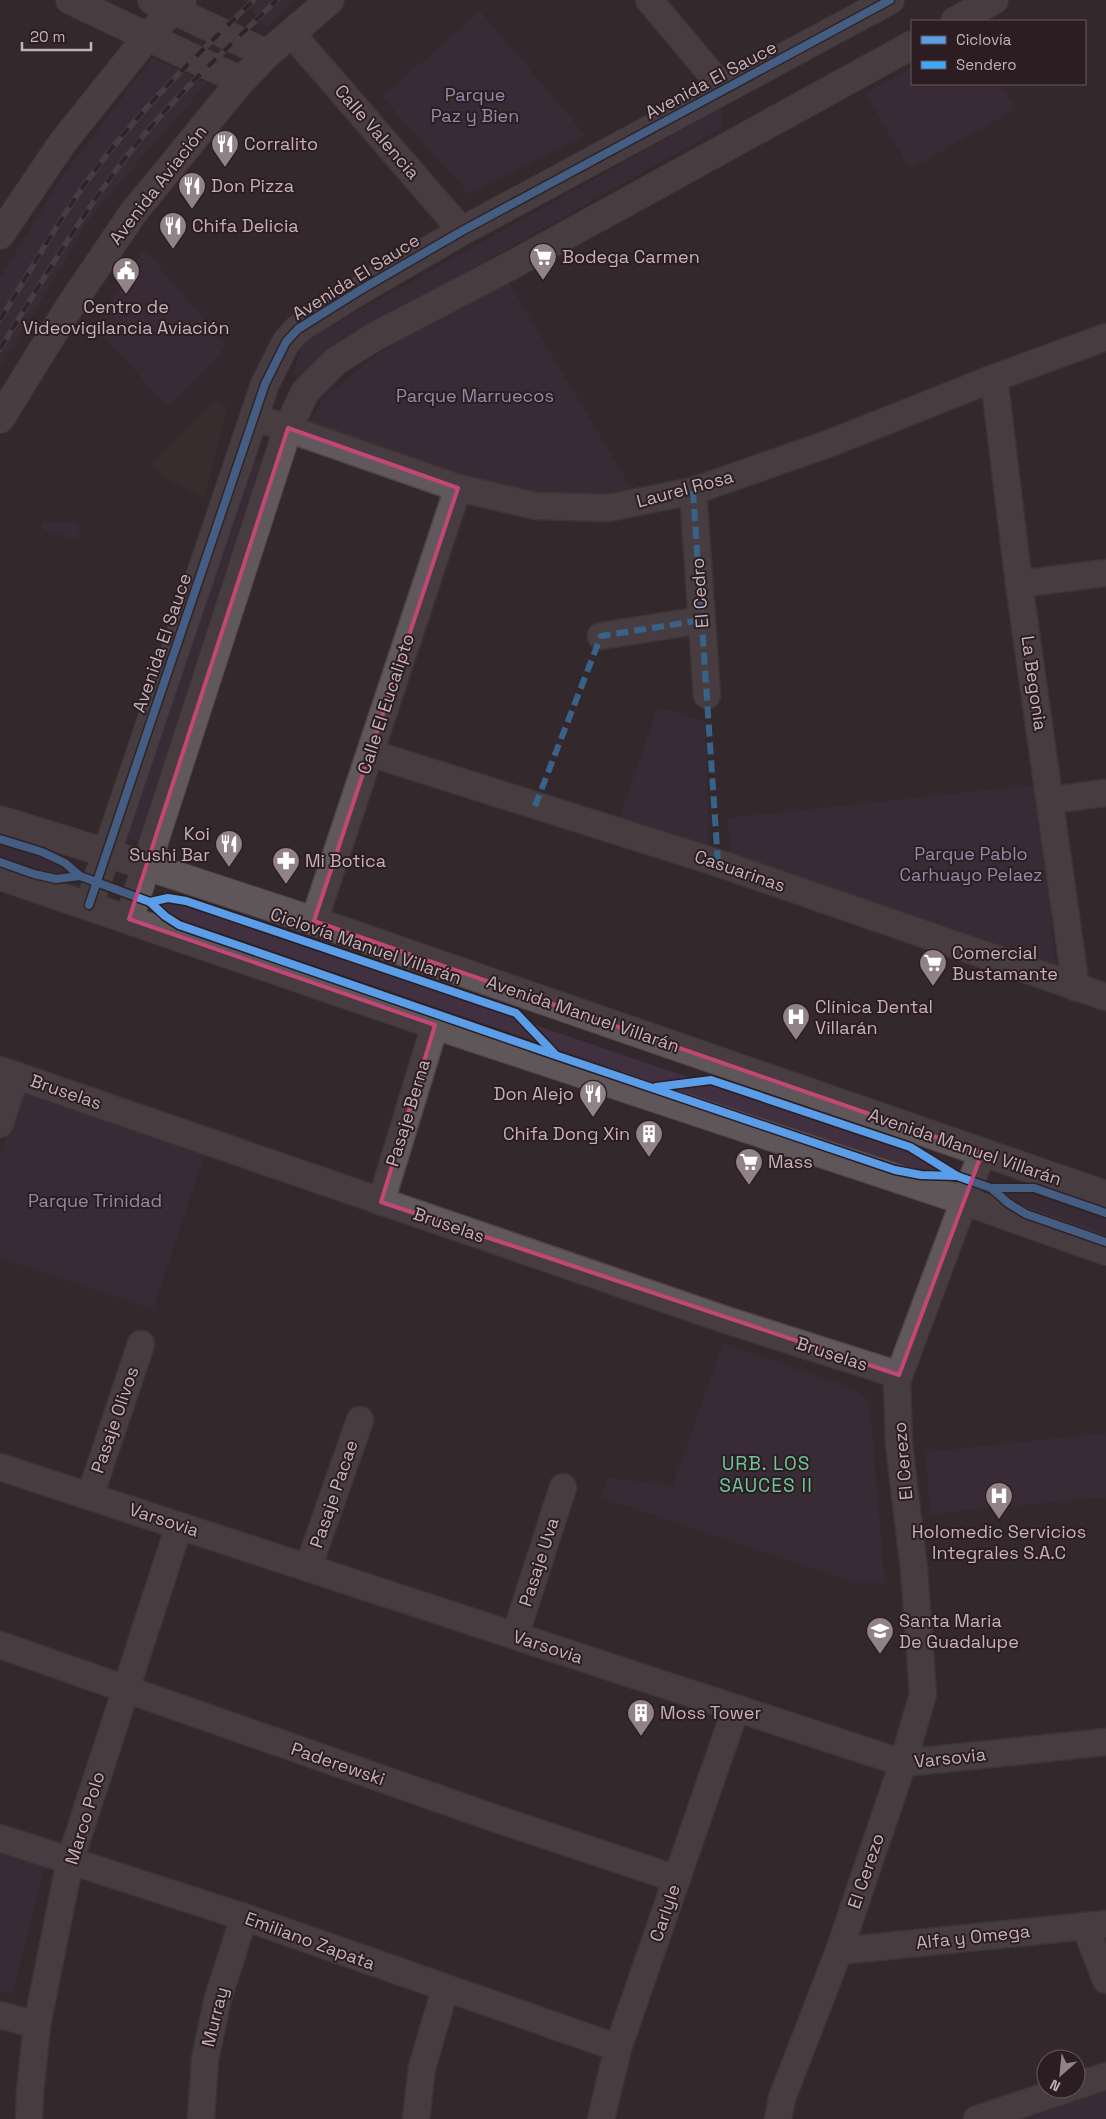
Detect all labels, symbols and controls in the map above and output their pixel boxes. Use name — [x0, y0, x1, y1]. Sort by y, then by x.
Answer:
scale bar — [22, 20, 91, 52]
legend — [911, 20, 1086, 85]
text: 20 m — [30, 27, 65, 46]
text: Ciclovía — [956, 30, 1012, 49]
street label: Avenida El Sauce — [641, 35, 781, 124]
text: Sendero — [956, 55, 1016, 74]
street label: Calle Valencia — [330, 80, 425, 184]
park label: Parque Paz y Bien — [431, 83, 519, 127]
street label: Avenida Aviación — [104, 120, 211, 249]
restaurant icon: Corralito — [210, 129, 240, 168]
place label: Corralito — [244, 132, 318, 155]
restaurant icon: Don Pizza — [177, 171, 207, 210]
place label: Don Pizza — [211, 174, 294, 197]
restaurant icon: Chifa Delicia — [158, 211, 188, 250]
place label: Chifa Delicia — [192, 214, 299, 237]
street label: Avenida El Sauce — [288, 228, 424, 325]
supermarket icon: Bodega Carmen — [528, 242, 558, 281]
place label: Bodega Carmen — [562, 245, 700, 268]
public building icon: Centro de Videovigilancia Aviación — [111, 256, 141, 295]
place label: Centro de Videovigilancia Aviación — [23, 295, 229, 339]
park label: Parque Marruecos — [396, 384, 554, 407]
street label: Laurel Rosa — [634, 465, 736, 512]
street label: El Cedro — [686, 557, 713, 629]
street label: Avenida El Sauce — [127, 570, 196, 716]
street label: Calle El Eucalipto — [352, 631, 419, 777]
street label: La Begonia — [1016, 634, 1053, 732]
place label: Koi Sushi Bar — [129, 822, 210, 866]
restaurant icon: Koi Sushi Bar — [214, 829, 244, 868]
park label: Parque Pablo Carhuayo Pelaez — [900, 842, 1042, 886]
street label: Casuarinas — [692, 844, 789, 897]
pharmacy icon: Mi Botica — [271, 846, 301, 885]
place label: Mi Botica — [305, 849, 386, 872]
street label: Ciclovía Manuel Villarán — [267, 902, 465, 989]
place label: Comercial Bustamante — [952, 941, 1058, 985]
supermarket icon: Comercial Bustamante — [918, 948, 948, 987]
street label: Avenida Manuel Villarán — [484, 970, 683, 1057]
place label: Clínica Dental Villarán — [815, 995, 933, 1039]
hospital icon: Clínica Dental Villarán — [781, 1002, 811, 1041]
street label: Pasaje Berna — [380, 1056, 435, 1169]
street label: Bruselas — [27, 1069, 105, 1114]
restaurant icon: Don Alejo — [578, 1079, 608, 1118]
place label: Don Alejo — [494, 1082, 574, 1105]
street label: Avenida Manuel Villarán — [866, 1103, 1065, 1190]
building icon: Chifa Dong Xin — [634, 1119, 664, 1158]
place label: Chifa Dong Xin — [503, 1122, 630, 1145]
supermarket icon: Mass — [734, 1147, 764, 1186]
place label: Mass — [768, 1150, 813, 1173]
park label: Parque Trinidad — [28, 1189, 162, 1212]
street label: Bruselas — [410, 1202, 488, 1247]
street label: Bruselas — [793, 1331, 871, 1376]
street label: Pasaje Olivos — [86, 1364, 144, 1476]
street label: El Cerezo — [888, 1421, 917, 1501]
street label: Pasaje Pacae — [304, 1437, 363, 1551]
district label: URB. LOS SAUCES II — [719, 1451, 813, 1498]
hospital icon: Holomedic Servicios Integrales S.A.C — [984, 1481, 1014, 1520]
street label: Varsovia — [126, 1497, 202, 1542]
street label: Pasaje Uva — [513, 1514, 564, 1609]
place label: Holomedic Servicios Integrales S.A.C — [912, 1520, 1086, 1564]
place label: Santa Maria De Guadalupe — [899, 1609, 1019, 1653]
school or university icon: Santa Maria De Guadalupe — [865, 1616, 895, 1655]
street label: Varsovia — [510, 1624, 586, 1669]
building icon: Moss Tower — [626, 1698, 656, 1737]
place label: Moss Tower — [660, 1701, 761, 1724]
street label: Paderewski — [288, 1737, 388, 1790]
street label: Varsovia — [913, 1742, 987, 1773]
street label: Marco Polo — [59, 1769, 110, 1867]
street label: El Cerezo — [842, 1830, 889, 1912]
street label: Carlyle — [644, 1881, 685, 1945]
street label: Emiliano Zapata — [242, 1906, 378, 1975]
street label: Alfa y Omega — [915, 1919, 1031, 1954]
street label: Murray — [196, 1985, 233, 2049]
north arrow — [1036, 2049, 1086, 2099]
text: N — [1047, 2075, 1063, 2096]

